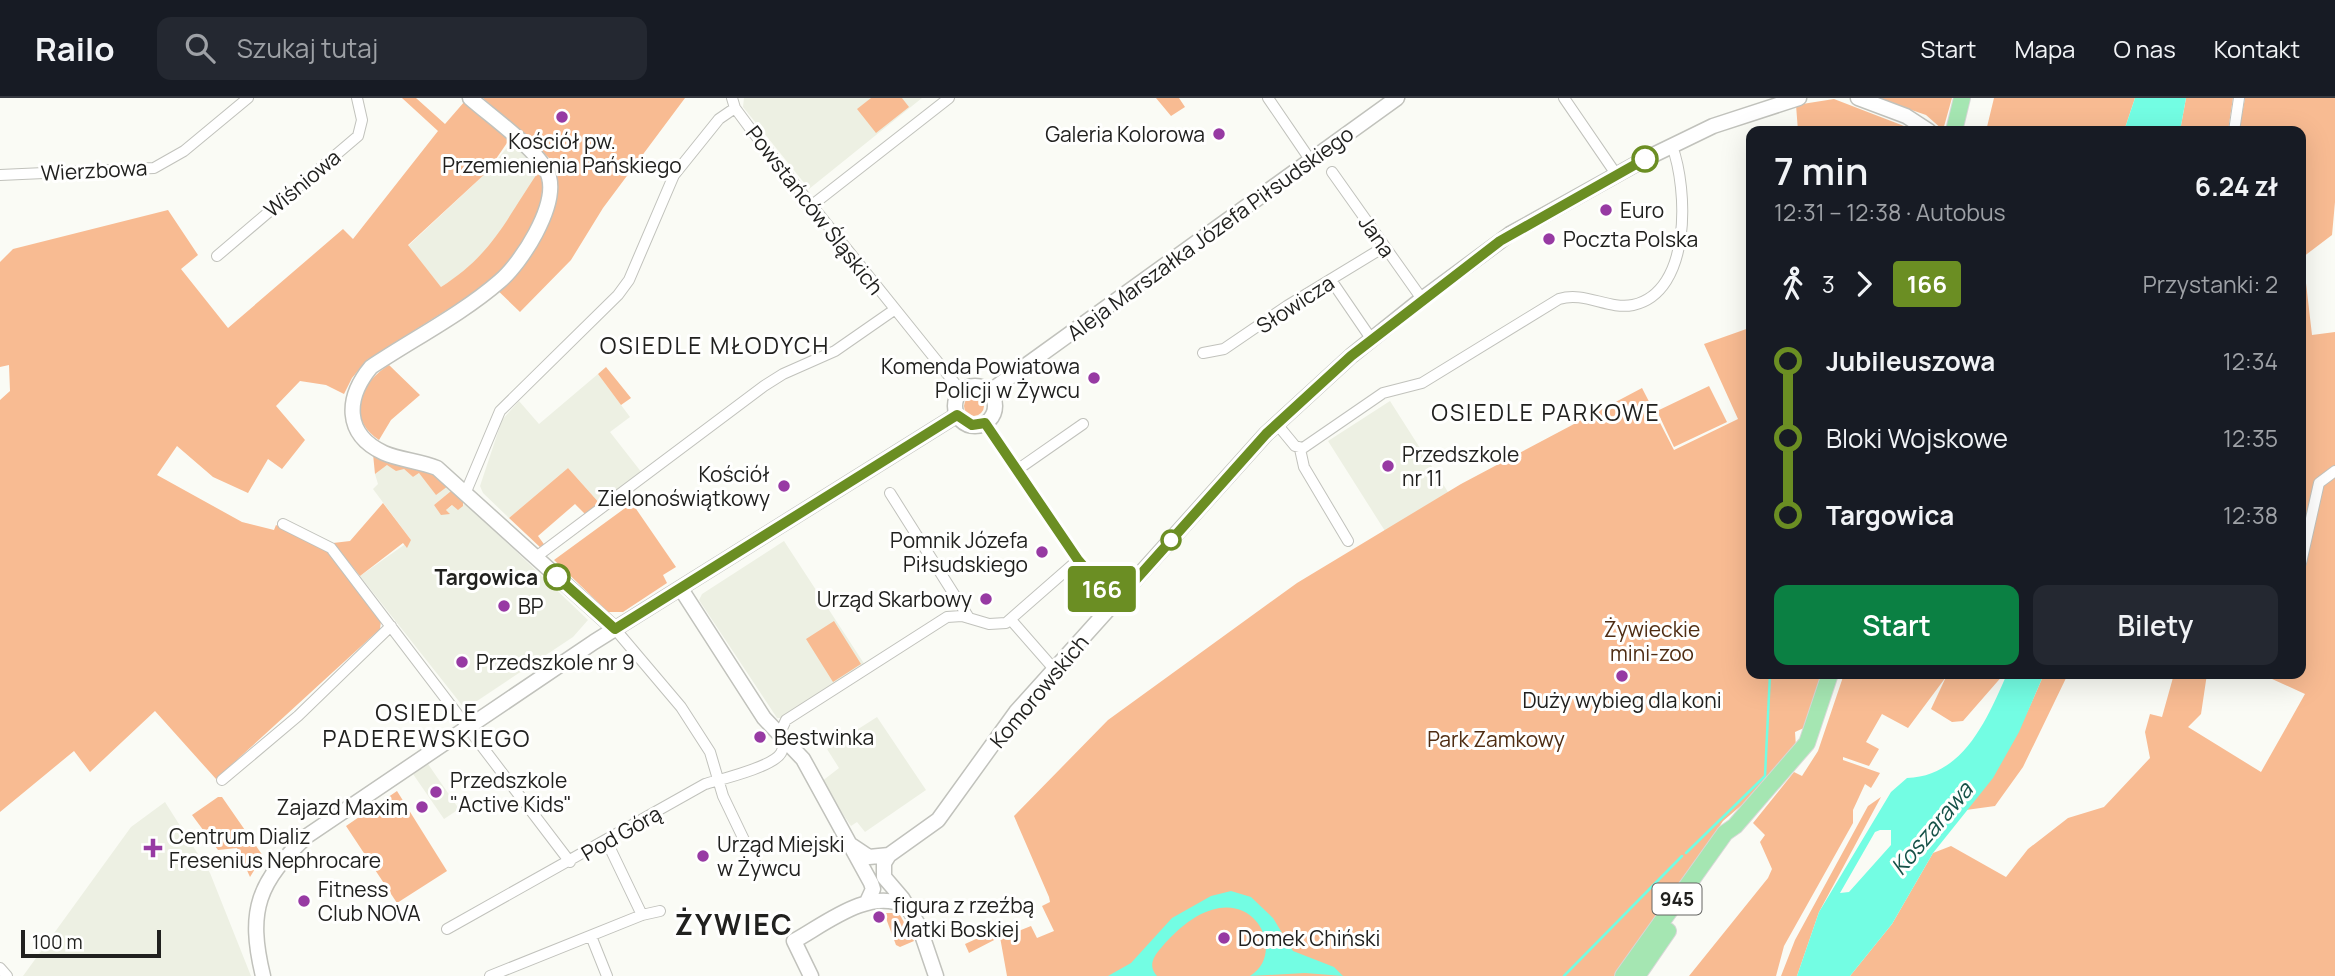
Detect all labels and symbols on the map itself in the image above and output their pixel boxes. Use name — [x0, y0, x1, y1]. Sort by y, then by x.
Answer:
marker: Kościół pw. Przemienienia Pańskiego — [554, 109, 570, 125]
street label: Powstańców Śląskich — [740, 120, 890, 300]
place label: Galeria Kolorowa — [1045, 120, 1205, 148]
street label: Aleja Marszałka Józefa Piłsudskiego — [1061, 120, 1359, 346]
marker: Galeria Kolorowa — [1211, 126, 1227, 142]
place label: Kościół pw. Przemienienia Pańskiego — [442, 127, 682, 179]
street label: Wiśniowa — [258, 143, 346, 223]
unlabelled marker — [1632, 146, 1658, 172]
street label: Wierzbowa — [40, 153, 148, 187]
place label: Euro — [1620, 196, 1664, 224]
marker: Euro — [1598, 202, 1614, 218]
street label: Jana — [1352, 209, 1402, 263]
place label: Poczta Polska — [1563, 225, 1698, 253]
marker: Poczta Polska — [1541, 231, 1557, 247]
street label: Słowicza — [1251, 269, 1339, 339]
district label: OSIEDLE MŁODYCH — [600, 329, 830, 361]
place label: Komenda Powiatowa Policji w Żywcu — [881, 352, 1080, 404]
marker: Komenda Powiatowa Policji w Żywcu — [1086, 370, 1102, 386]
district label: OSIEDLE PARKOWE — [1431, 396, 1661, 428]
place label: Przedszkole nr 11 — [1402, 440, 1519, 492]
marker: Przedszkole nr 11 — [1380, 458, 1396, 474]
place label: Kościół Zielonoświątkowy — [597, 460, 770, 512]
marker: Kościół Zielonoświątkowy — [776, 478, 792, 494]
place label: Pomnik Józefa Piłsudskiego — [890, 526, 1028, 578]
unlabelled marker — [1161, 530, 1181, 550]
marker: Pomnik Józefa Piłsudskiego — [1034, 544, 1050, 560]
place label: Targowica — [434, 563, 538, 591]
marker: Targowica — [544, 564, 570, 590]
line badge: 166 — [1062, 566, 1142, 612]
place label: Urząd Skarbowy — [817, 585, 972, 613]
marker: Urząd Skarbowy — [978, 591, 994, 607]
place label: BP — [518, 592, 544, 620]
marker: BP — [496, 598, 512, 614]
park label: Żywieckie mini-zoo — [1604, 615, 1700, 667]
street label: Komorowskich — [983, 628, 1095, 754]
place label: Przedszkole nr 9 — [476, 648, 635, 676]
marker: Przedszkole nr 9 — [454, 654, 470, 670]
marker: Duży wybieg dla koni — [1614, 668, 1630, 684]
place label: Duży wybieg dla koni — [1522, 686, 1722, 714]
district label: OSIEDLE PADEREWSKIEGO — [322, 696, 532, 754]
place label: Bestwinka — [774, 723, 874, 751]
park label: Park Zamkowy — [1427, 725, 1565, 753]
marker: Bestwinka — [752, 729, 768, 745]
place label: Przedszkole "Active Kids" — [450, 766, 572, 818]
water label: Koszarawa — [1883, 774, 1980, 881]
marker: Przedszkole "Active Kids" — [428, 784, 444, 800]
place label: Zajazd Maxim — [276, 793, 408, 821]
marker: Zajazd Maxim — [414, 799, 430, 815]
street label: Pod Górą — [576, 799, 666, 867]
place label: Centrum Dializ Fresenius Nephrocare — [169, 822, 381, 874]
place label: Urząd Miejski w Żywcu — [717, 830, 845, 882]
marker: Centrum Dializ Fresenius Nephrocare — [143, 838, 163, 858]
marker: Urząd Miejski w Żywcu — [695, 848, 711, 864]
place label: Fitness Club NOVA — [318, 875, 420, 927]
road number: 945 — [1652, 884, 1702, 914]
place label: figura z rzeźbą Matki Boskiej — [893, 891, 1034, 943]
marker: Fitness Club NOVA — [296, 893, 312, 909]
district label: ŻYWIEC — [674, 905, 794, 943]
marker: figura z rzeźbą Matki Boskiej — [871, 909, 887, 925]
place label: Domek Chiński — [1238, 924, 1380, 952]
scale bar — [21, 927, 161, 959]
marker: Domek Chiński — [1216, 930, 1232, 946]

